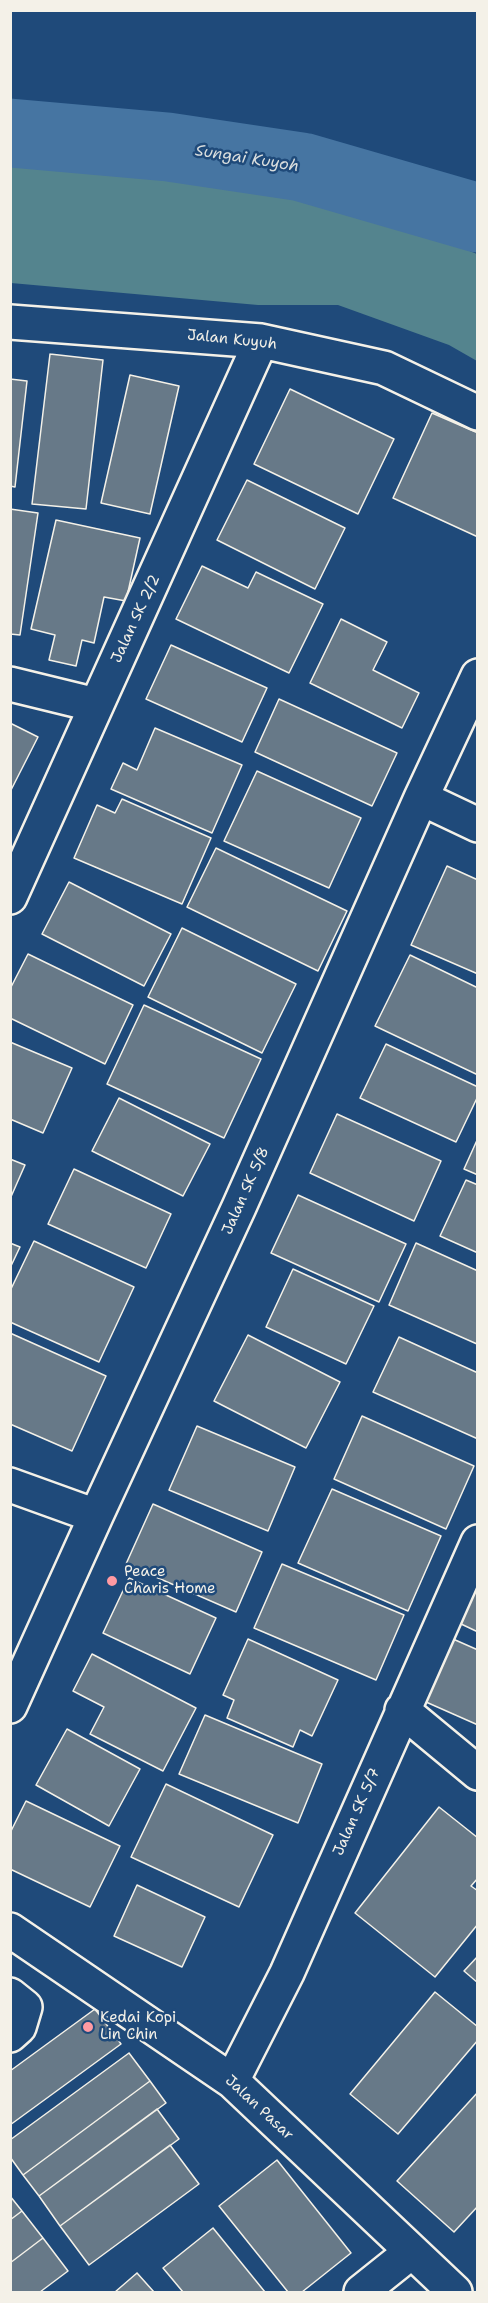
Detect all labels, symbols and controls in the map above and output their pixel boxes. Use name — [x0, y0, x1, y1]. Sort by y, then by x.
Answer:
water label: Sungai Kuyoh — [194, 141, 300, 177]
street label: Jalan Kuyuh — [186, 326, 278, 354]
street label: Jalan SK 2/2 — [108, 572, 164, 666]
street label: Jalan SK 5/8 — [219, 1144, 273, 1238]
place label: Peace Charis Home — [124, 1563, 216, 1598]
marker: Peace Charis Home — [105, 1574, 119, 1588]
street label: Jalan SK 5/7 — [330, 1765, 384, 1859]
place label: Kedai Kopi Lin Chin — [100, 2009, 176, 2044]
marker: Kedai Kopi Lin Chin — [81, 2020, 95, 2034]
street label: Jalan Pasar — [221, 2072, 297, 2144]

